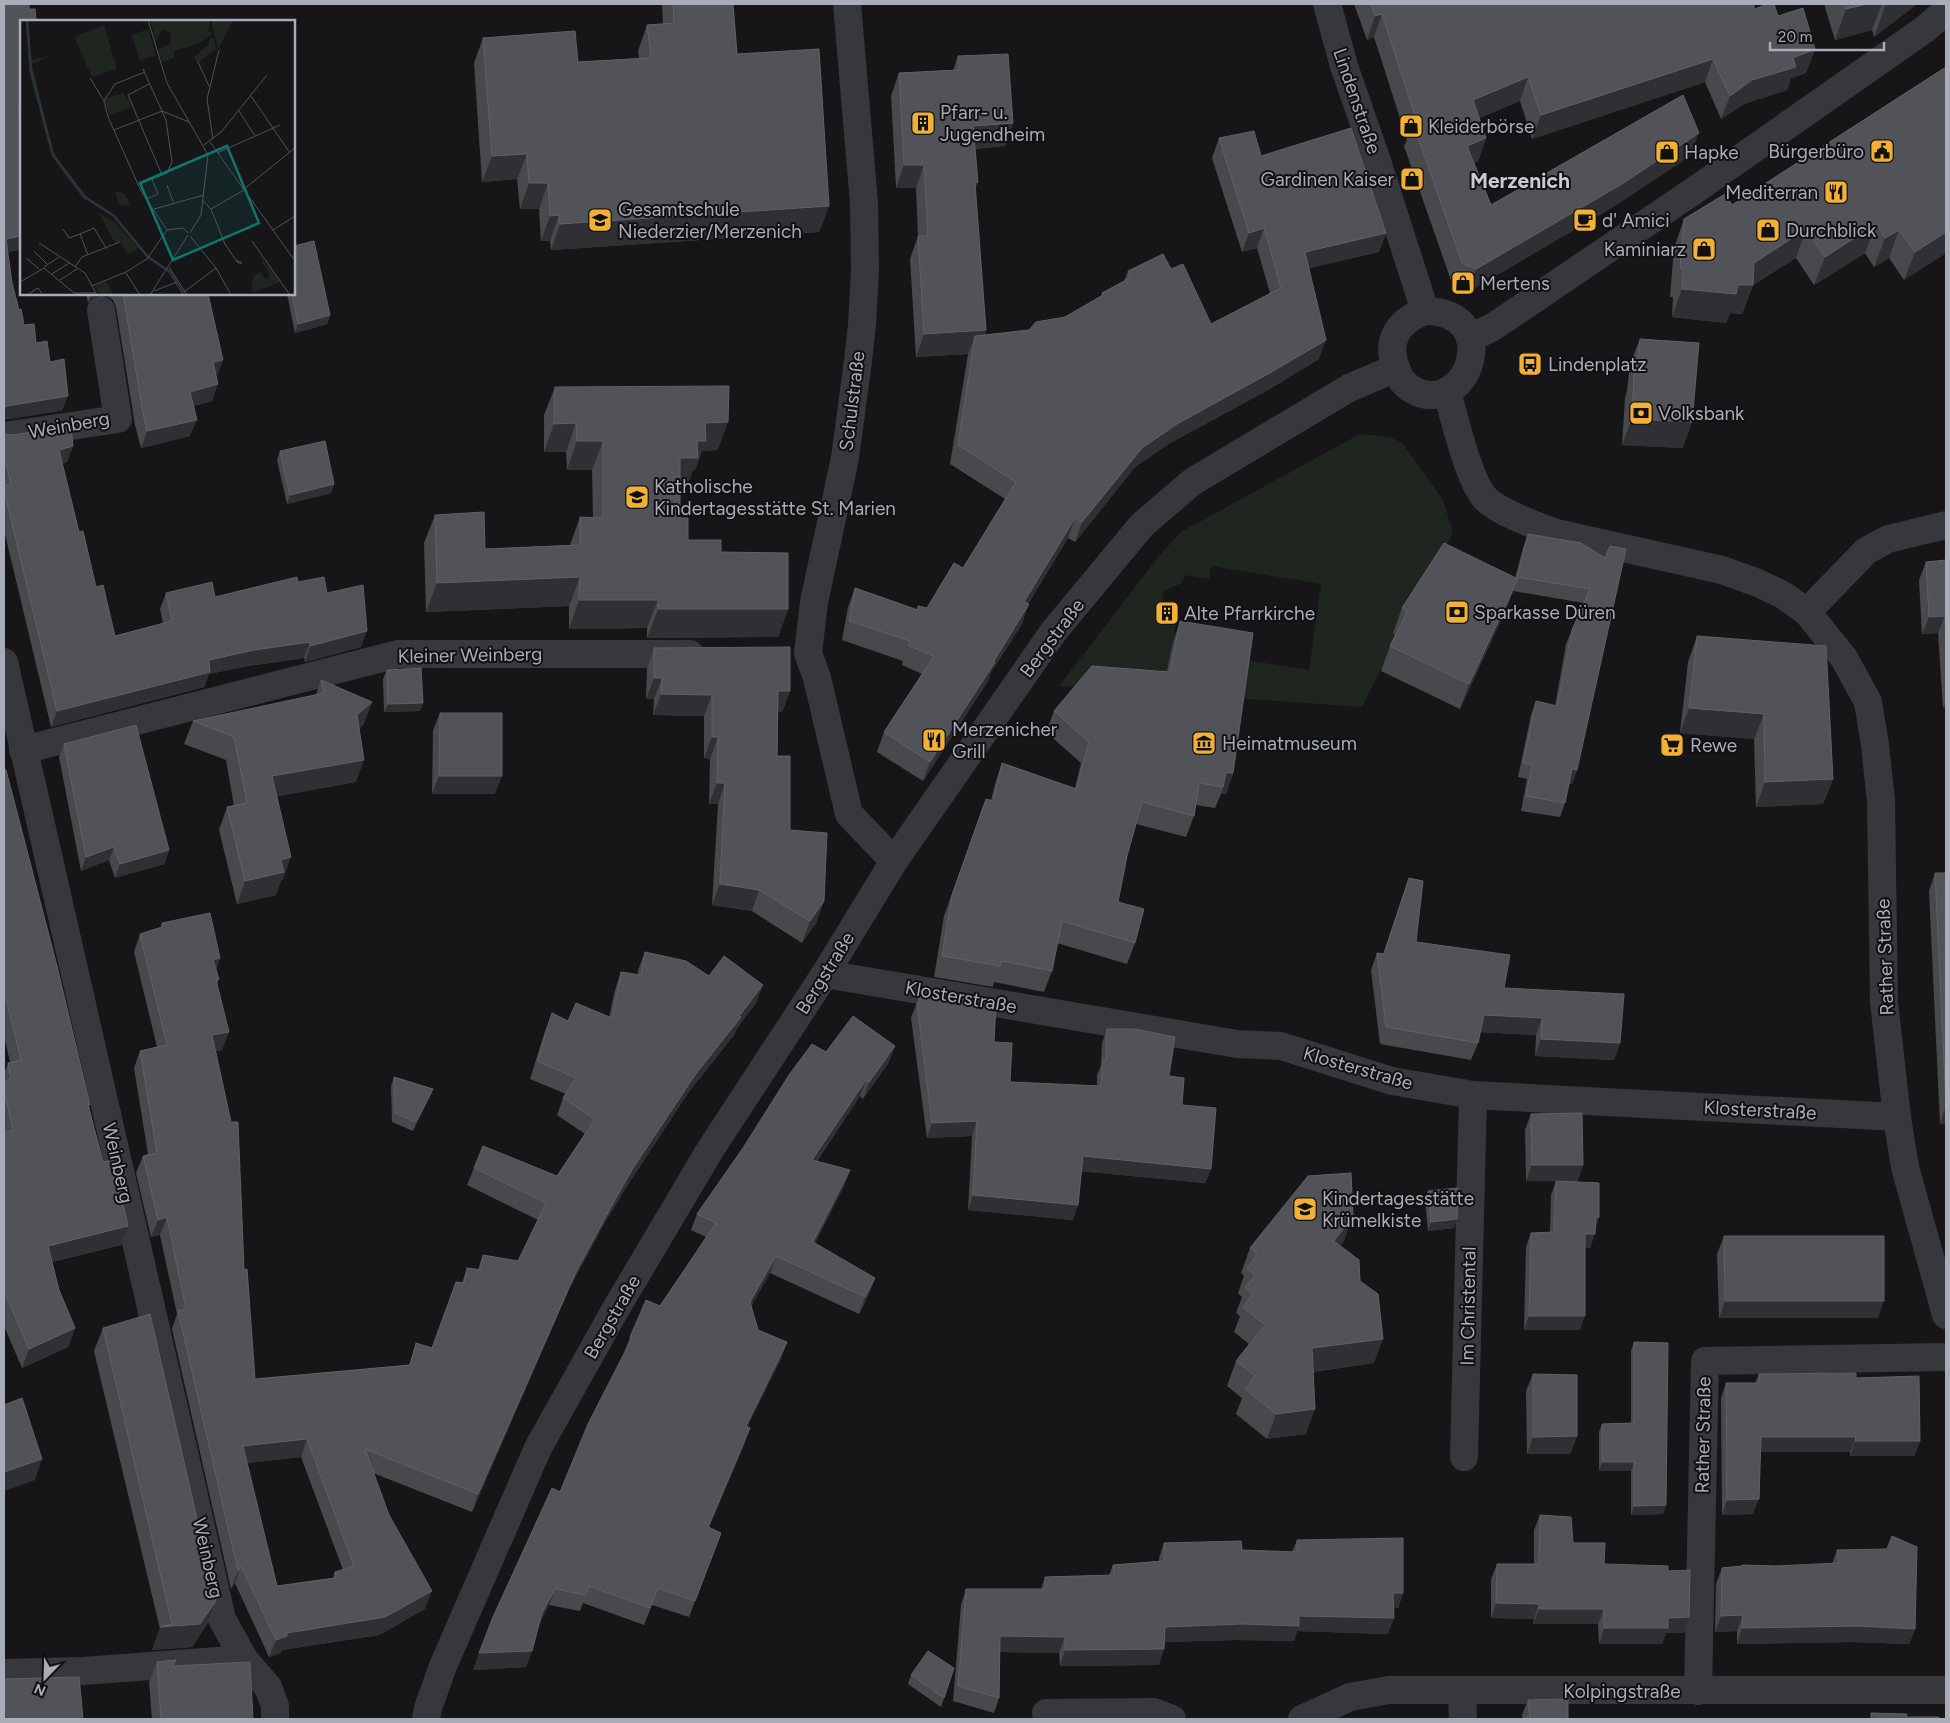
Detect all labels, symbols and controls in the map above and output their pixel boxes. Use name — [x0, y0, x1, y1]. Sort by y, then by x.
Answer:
inset map — [20, 20, 295, 295]
scale bar — [1770, 20, 1884, 52]
text: 20 m — [1778, 28, 1812, 46]
street label: Lindenstraße — [1328, 45, 1386, 157]
place label: Pfarr- u. Jugendheim — [940, 101, 1045, 146]
building icon: Pfarr- u. Jugendheim — [910, 110, 936, 136]
shop icon: Kleiderbörse — [1398, 113, 1424, 139]
place label: Kleiderbörse — [1428, 115, 1534, 138]
public building icon: Bürgerbüro — [1869, 138, 1895, 164]
shop icon: Hapke — [1654, 139, 1680, 165]
place label: Bürgerbüro — [1768, 140, 1864, 163]
place label: Hapke — [1684, 141, 1739, 164]
shop icon: Gardinen Kaiser — [1399, 166, 1425, 192]
place label: Gardinen Kaiser — [1260, 168, 1395, 191]
district label: Merzenich — [1470, 168, 1570, 193]
restaurant icon: Mediterran — [1823, 179, 1849, 205]
place label: Mediterran — [1725, 181, 1818, 204]
place label: Gesamtschule Niederzier/Merzenich — [618, 198, 802, 243]
school or university icon: Gesamtschule Niederzier/Merzenich — [587, 207, 613, 233]
cafe icon: d' Amici — [1572, 207, 1598, 233]
place label: d' Amici — [1602, 209, 1670, 232]
shop icon: Durchblick — [1755, 217, 1781, 243]
place label: Durchblick — [1786, 219, 1877, 242]
shop icon: Kaminiarz — [1691, 236, 1717, 262]
place label: Kaminiarz — [1604, 238, 1686, 261]
shop icon: Mertens — [1450, 270, 1476, 296]
place label: Mertens — [1480, 272, 1550, 295]
street label: Schulstraße — [834, 350, 870, 452]
bus stop icon: Lindenplatz — [1517, 351, 1543, 377]
place label: Lindenplatz — [1548, 353, 1647, 376]
bank icon: Volksbank — [1628, 400, 1654, 426]
place label: Volksbank — [1658, 402, 1745, 425]
street label: Weinberg — [27, 407, 111, 443]
place label: Katholische Kindertagesstätte St. Marien — [654, 475, 896, 520]
school or university icon: Katholische Kindertagesstätte St. Marien — [624, 484, 650, 510]
street label: Bergstraße — [1015, 594, 1089, 682]
bank icon: Sparkasse Düren — [1444, 599, 1470, 625]
building icon: Alte Pfarrkirche — [1154, 600, 1180, 626]
place label: Sparkasse Düren — [1474, 601, 1616, 624]
place label: Alte Pfarrkirche — [1184, 602, 1315, 625]
street label: Kleiner Weinberg — [398, 642, 542, 668]
place label: Merzenicher Grill — [952, 718, 1058, 763]
restaurant icon: Merzenicher Grill — [921, 727, 947, 753]
museum icon: Heimatmuseum — [1191, 730, 1217, 756]
place label: Heimatmuseum — [1222, 732, 1357, 755]
supermarket icon: Rewe — [1659, 732, 1685, 758]
place label: Rewe — [1690, 734, 1737, 757]
street label: Rather Straße — [1871, 898, 1899, 1016]
street label: Bergstraße — [791, 928, 859, 1018]
street label: Klosterstraße — [903, 976, 1019, 1018]
street label: Klosterstraße — [1301, 1041, 1415, 1095]
street label: Klosterstraße — [1703, 1096, 1817, 1124]
street label: Weinberg — [98, 1120, 138, 1206]
place label: Kindertagesstätte Krümelkiste — [1322, 1187, 1474, 1232]
school or university icon: Kindertagesstätte Krümelkiste — [1292, 1196, 1318, 1222]
street label: Im Christental — [1455, 1246, 1481, 1366]
street label: Bergstraße — [579, 1271, 645, 1363]
street label: Rather Straße — [1690, 1376, 1716, 1494]
street label: Weinberg — [188, 1515, 228, 1601]
north arrow — [20, 1653, 70, 1703]
text: N — [32, 1680, 48, 1699]
street label: Kolpingstraße — [1563, 1680, 1681, 1703]

